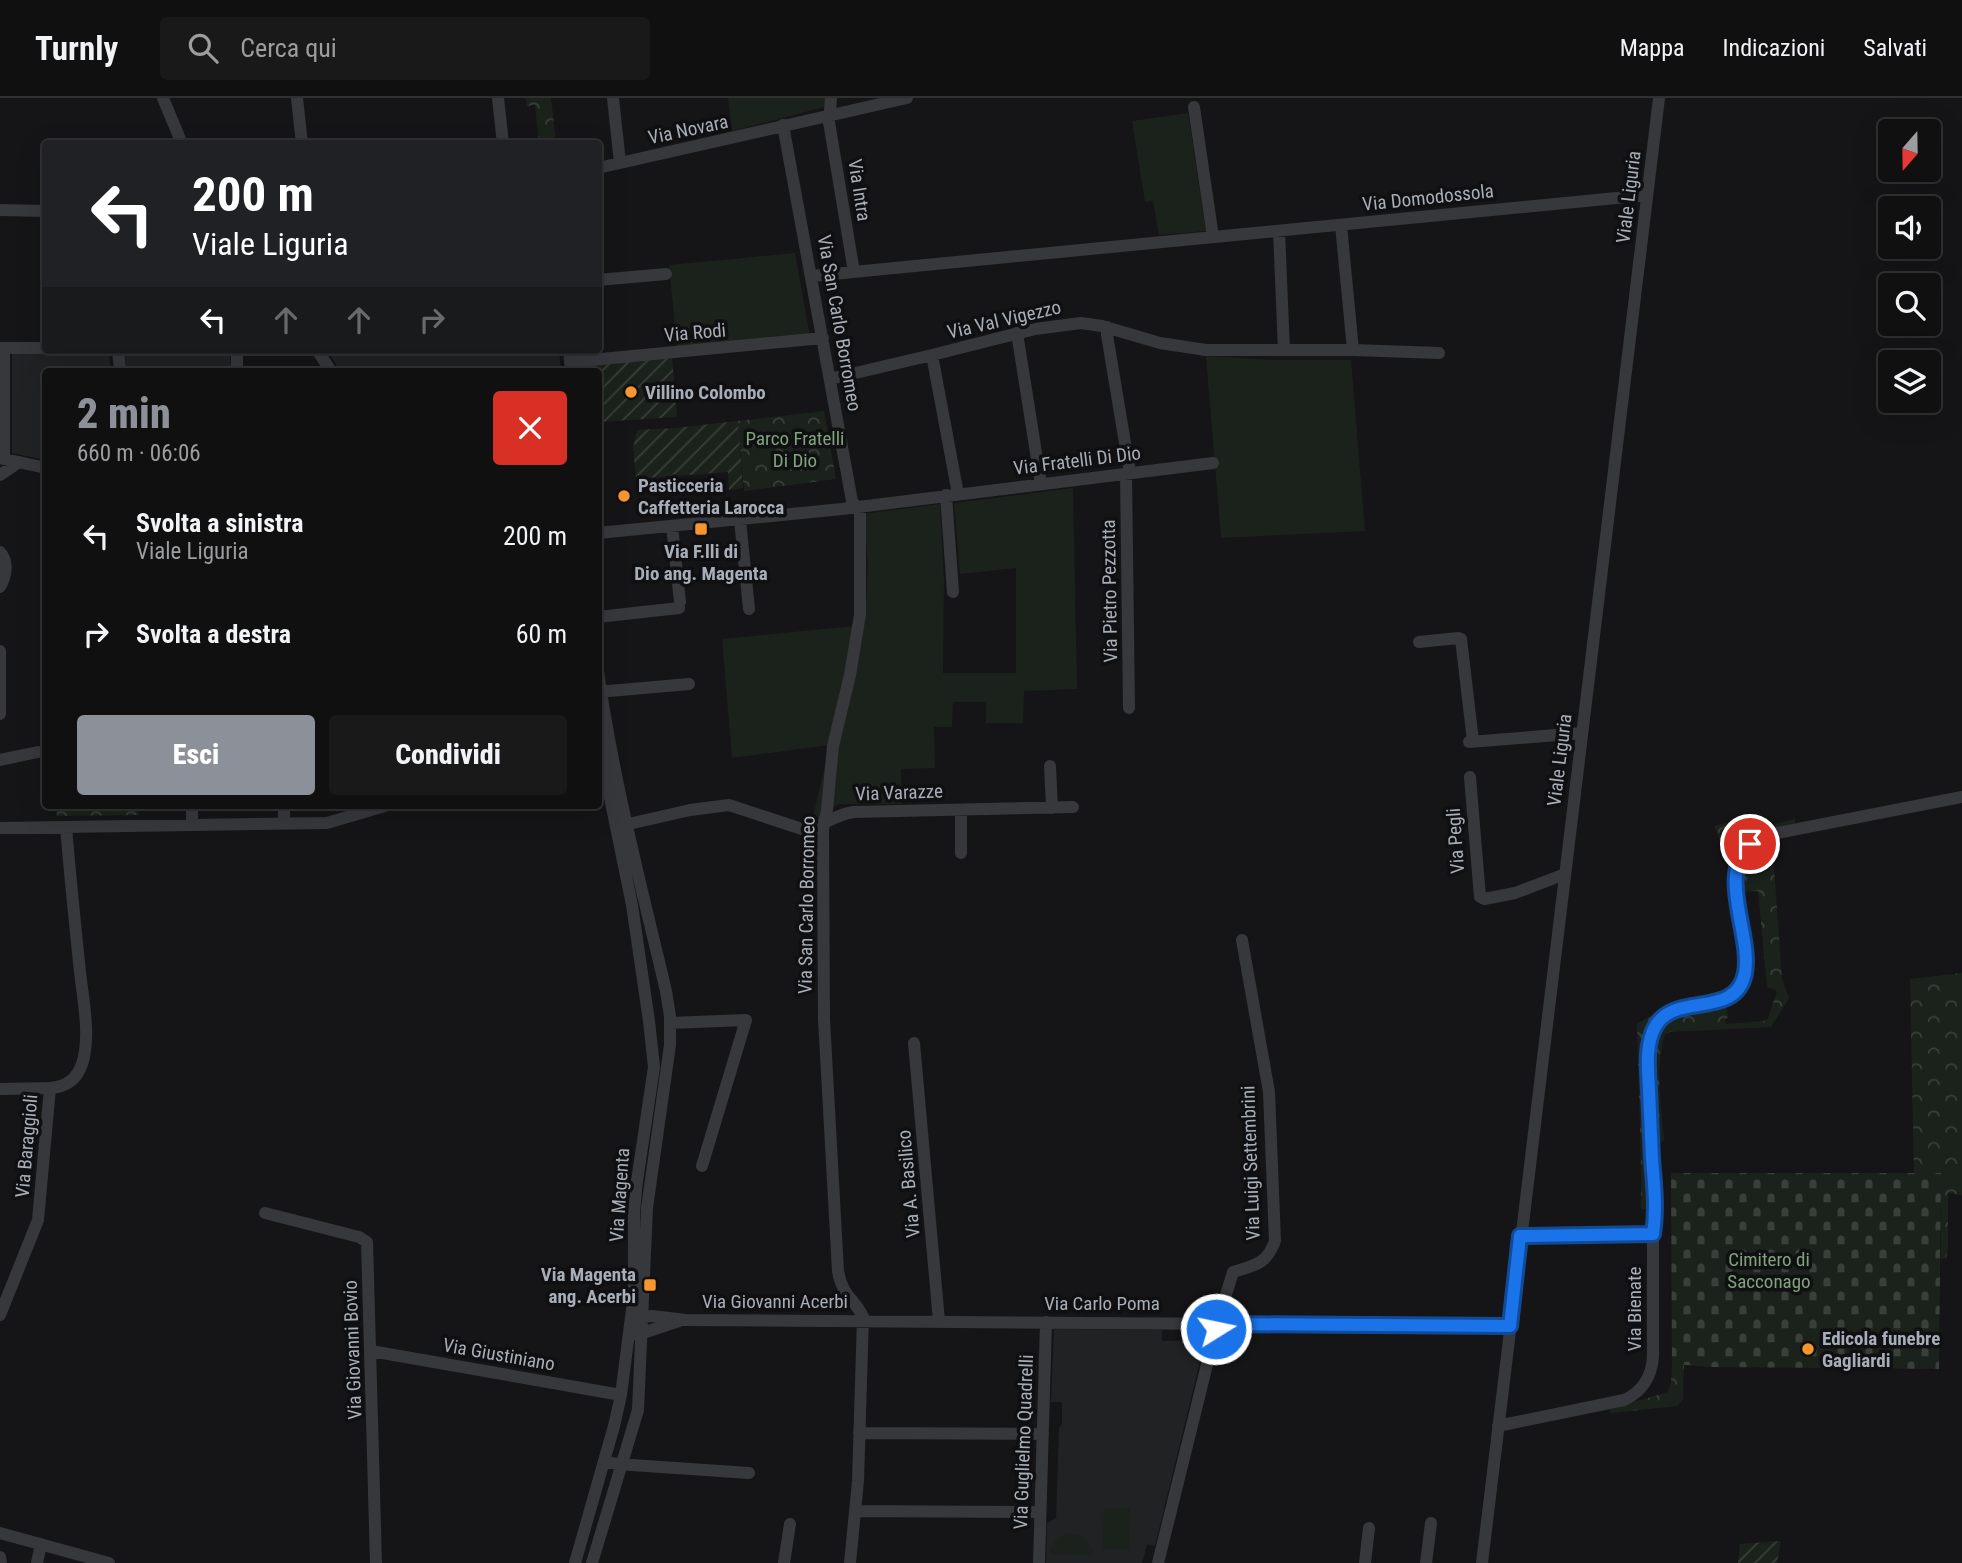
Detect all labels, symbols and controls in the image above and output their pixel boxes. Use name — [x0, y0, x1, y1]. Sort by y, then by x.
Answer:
search box — [160, 17, 650, 80]
text: Turnly — [35, 29, 118, 68]
icon: search — [184, 29, 222, 67]
text: Cerca qui — [240, 33, 337, 63]
text: Mappa — [1620, 34, 1685, 62]
text: Indicazioni — [1723, 34, 1825, 62]
text: Salvati — [1863, 34, 1927, 62]
street label: Via Novara — [646, 110, 730, 149]
north arrow — [1878, 119, 1941, 182]
map controls — [1878, 119, 1941, 413]
street label: Viale Liguria — [1611, 150, 1646, 245]
street label: Via Intra — [843, 157, 876, 223]
text: 200 m — [192, 166, 314, 223]
icon: left — [77, 168, 168, 259]
street label: Via Domodossola — [1361, 179, 1495, 216]
button: sound — [1878, 196, 1941, 259]
text: Viale Liguria — [192, 225, 349, 263]
street label: Via San Carlo Borromeo — [813, 233, 866, 413]
button: search — [1878, 273, 1941, 336]
street label: Via Val Vigezzo — [945, 295, 1063, 344]
icon: left — [194, 301, 232, 339]
icon: ahead — [267, 301, 305, 339]
icon: ahead — [340, 301, 378, 339]
icon: right — [413, 301, 451, 339]
street label: Via Rodi — [663, 318, 727, 347]
button: layers — [1878, 350, 1941, 413]
place label: Villino Colombo — [645, 381, 766, 404]
marker: Villino Colombo — [623, 384, 639, 400]
text: 2 min — [77, 389, 171, 438]
button: close — [493, 391, 567, 465]
park label: Parco Fratelli Di Dio — [746, 427, 844, 472]
text: 660 m · 06:06 — [77, 440, 201, 467]
street label: Via Fratelli Di Dio — [1012, 441, 1142, 480]
place label: Pasticceria Caffetteria Larocca — [638, 474, 784, 519]
marker: Pasticceria Caffetteria Larocca — [616, 488, 632, 504]
text: Svolta a sinistra — [136, 508, 303, 538]
icon: left — [77, 517, 115, 555]
street label: Via Pietro Pezzotta — [1097, 519, 1122, 663]
text: 200 m — [503, 521, 567, 551]
marker: Via F.lli di Dio ang. Magenta — [693, 521, 709, 537]
text: Viale Liguria — [136, 538, 249, 565]
place label: Via F.lli di Dio ang. Magenta — [634, 540, 768, 585]
icon: right — [77, 615, 115, 653]
text: Svolta a destra — [136, 619, 291, 649]
text: 60 m — [516, 619, 567, 649]
street label: Viale Liguria — [1542, 713, 1577, 808]
button: Esci — [77, 715, 315, 795]
button: Condividi — [329, 715, 567, 795]
street label: Via Varazze — [855, 779, 943, 806]
street label: Via Pegli — [1442, 807, 1469, 875]
pin — [1720, 814, 1780, 874]
street label: Via San Carlo Borromeo — [793, 816, 820, 994]
icon: arrive — [1731, 825, 1769, 863]
street label: Via Luigi Settembrini — [1236, 1085, 1265, 1241]
street label: Via Baraggioli — [11, 1093, 42, 1199]
street label: Via A. Basilico — [892, 1129, 925, 1239]
street label: Via Magenta — [605, 1147, 634, 1243]
park label: Cimitero di Sacconago — [1727, 1248, 1811, 1293]
place label: Via Magenta ang. Acerbi — [541, 1263, 636, 1308]
street label: Via Bienate — [1623, 1266, 1646, 1351]
marker: Via Magenta ang. Acerbi — [642, 1277, 658, 1293]
street label: Via Giovanni Bovio — [339, 1280, 366, 1420]
street label: Via Giovanni Acerbi — [702, 1290, 848, 1313]
street label: Via Carlo Poma — [1044, 1292, 1160, 1315]
position arrow — [1179, 1292, 1253, 1366]
place label: Edicola funebre Gagliardi — [1822, 1327, 1940, 1372]
street label: Via Giustiniano — [441, 1333, 557, 1376]
marker: Edicola funebre Gagliardi — [1800, 1341, 1816, 1357]
street label: Via Guglielmo Quadrelli — [1009, 1354, 1038, 1530]

